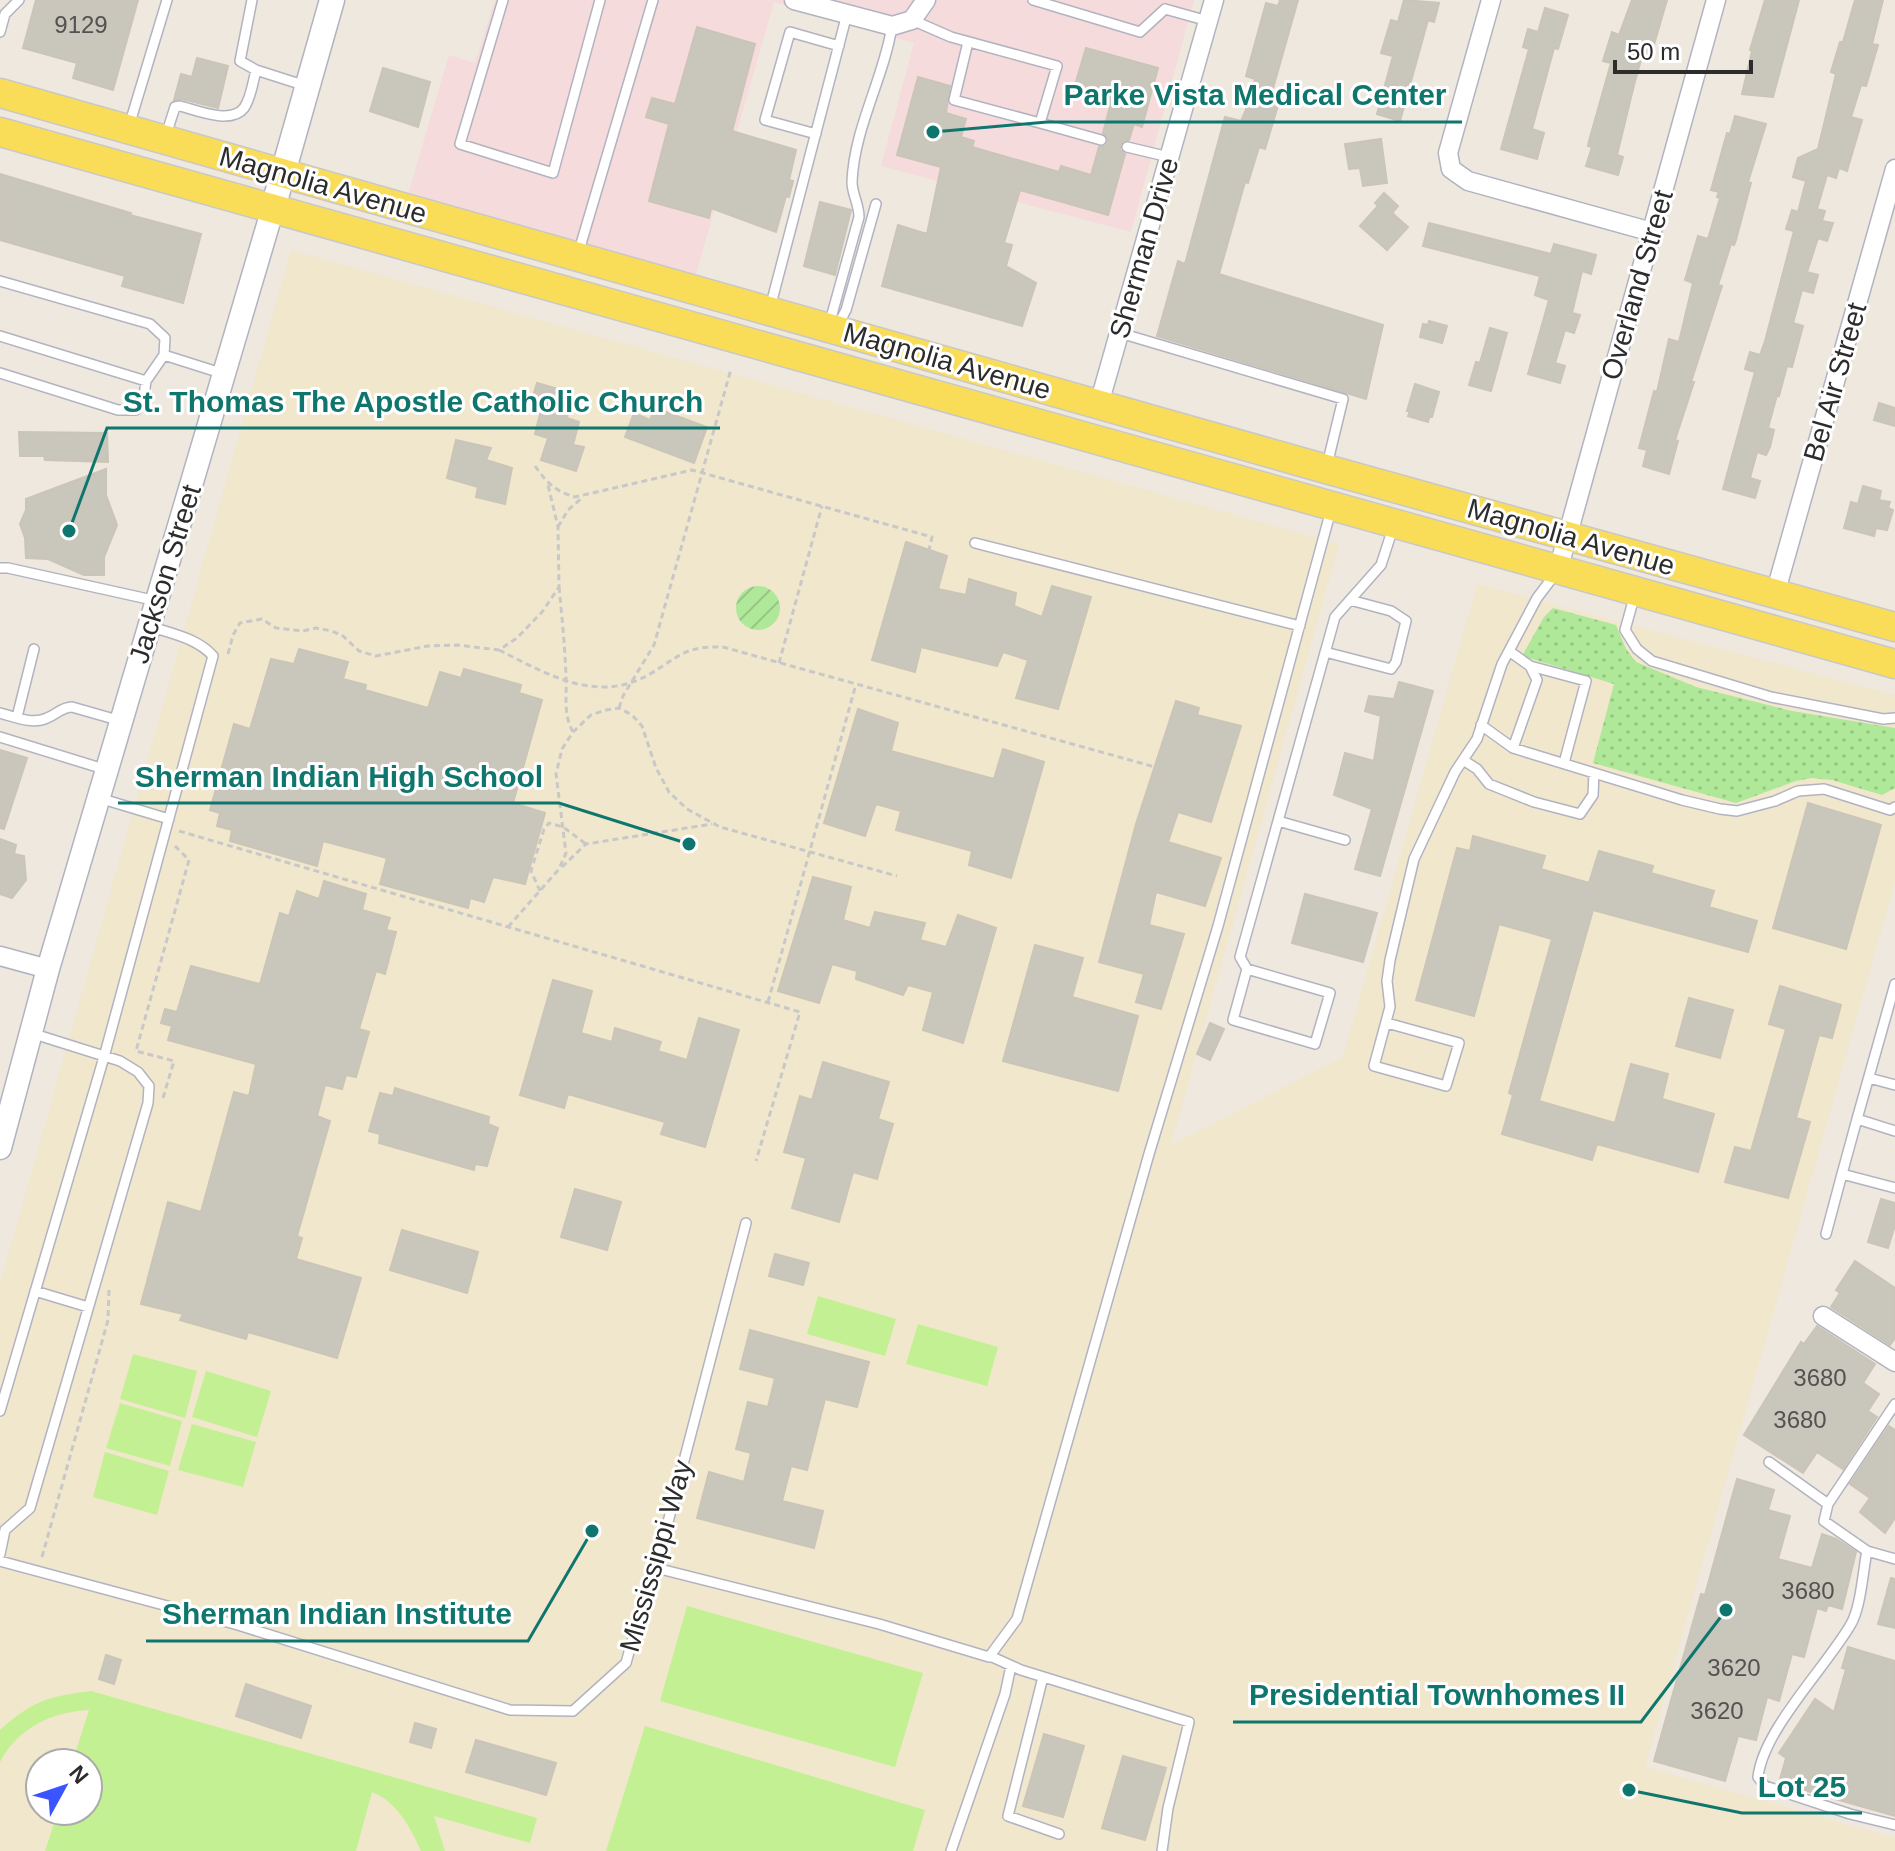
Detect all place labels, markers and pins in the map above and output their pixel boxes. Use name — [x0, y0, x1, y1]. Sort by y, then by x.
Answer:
callout: Parke Vista Medical Center — [1047, 68, 1462, 122]
callout: St. Thomas The Apostle Catholic Church — [107, 374, 720, 428]
callout: Sherman Indian High School — [118, 749, 559, 803]
callout: Sherman Indian Institute — [146, 1587, 528, 1641]
callout: Presidential Townhomes II — [1233, 1668, 1641, 1722]
callout: Lot 25 — [1742, 1759, 1862, 1813]

